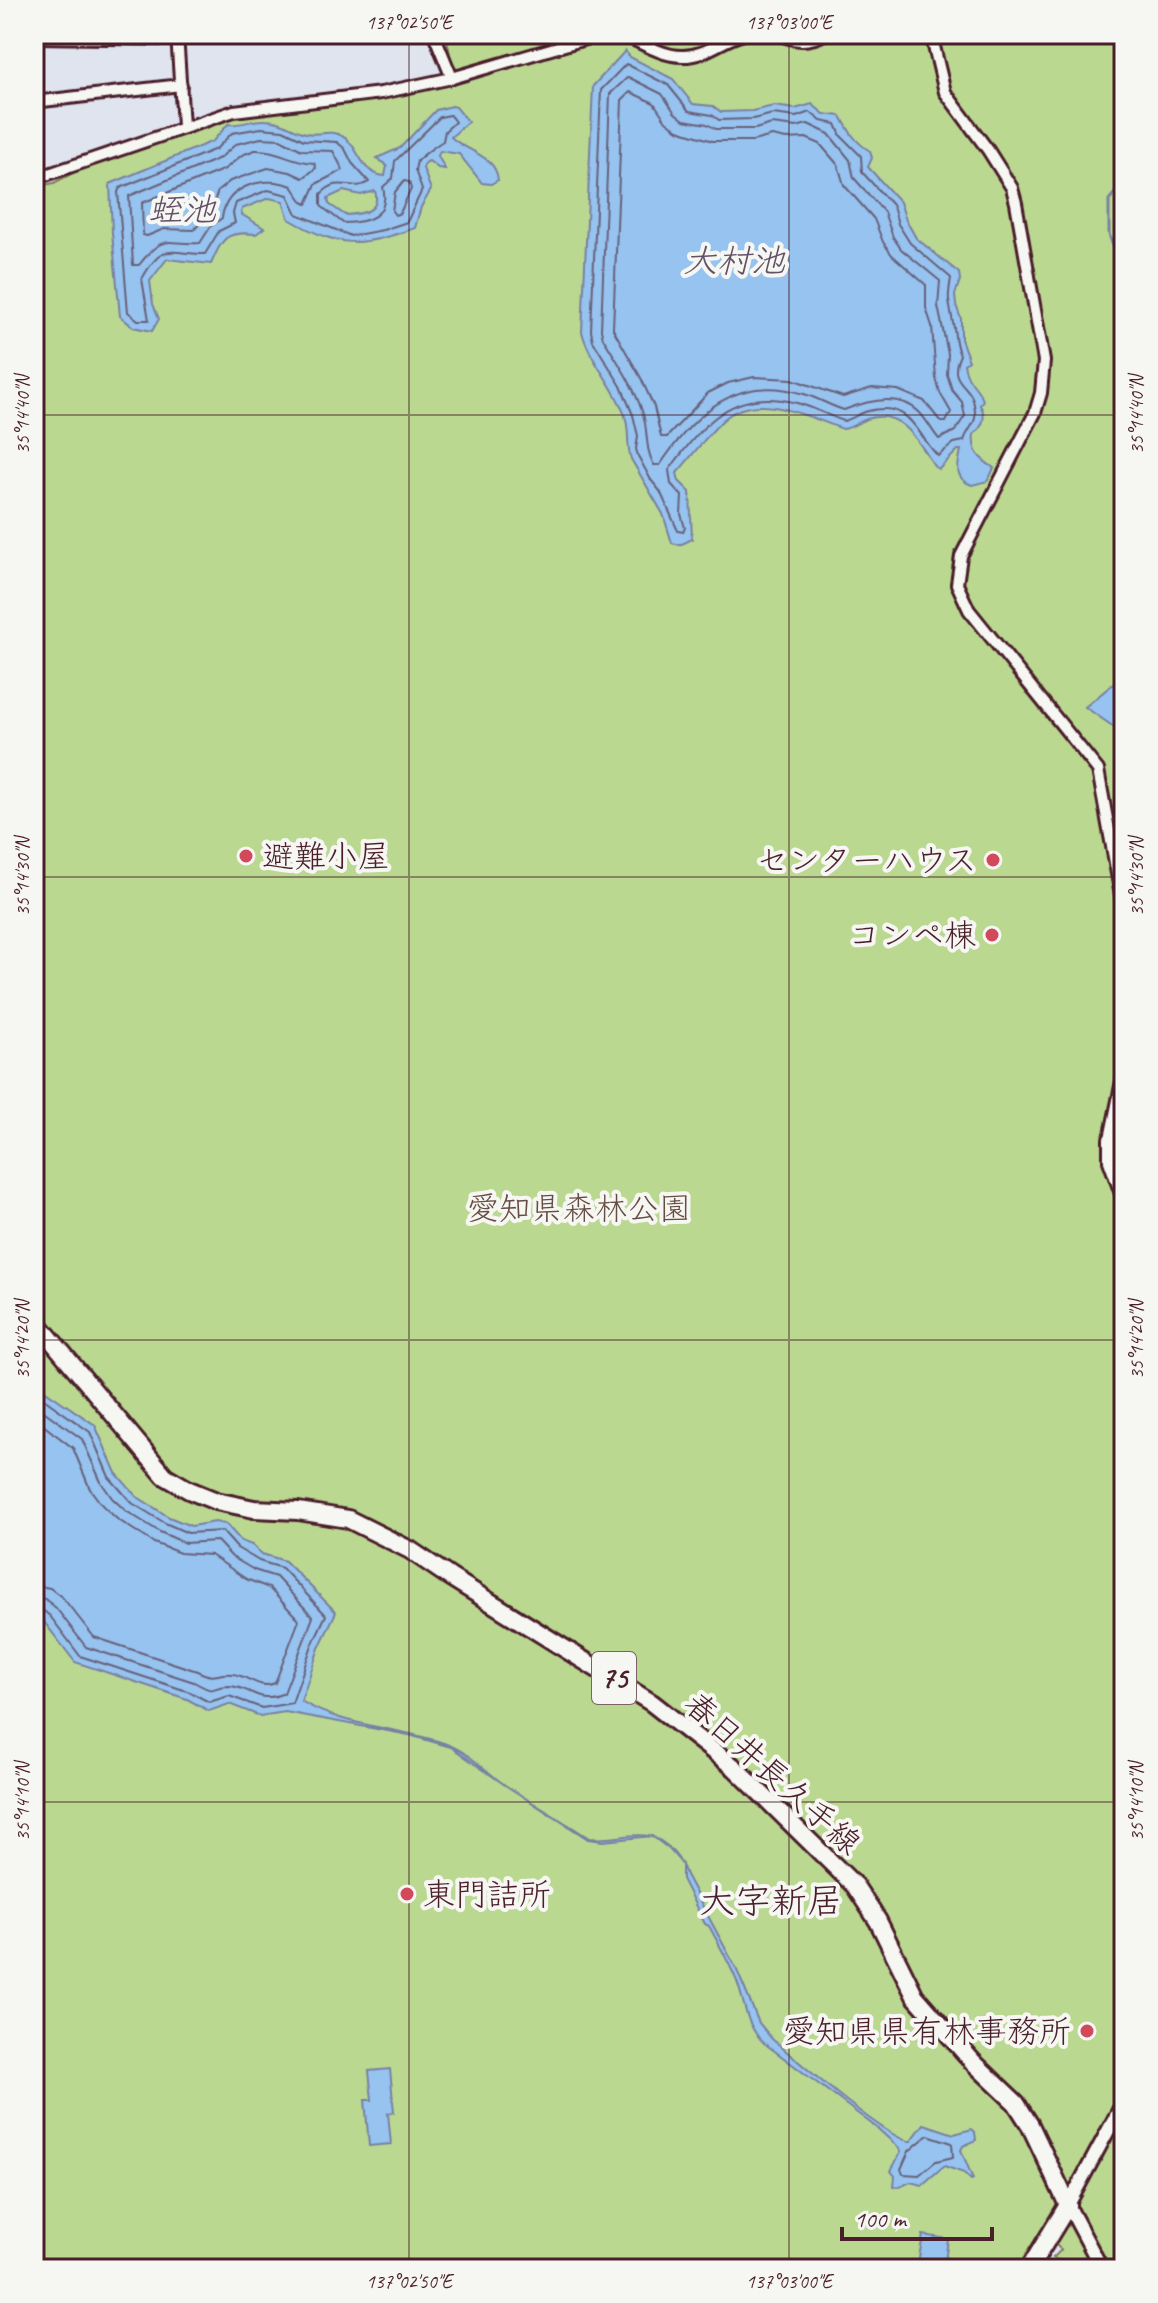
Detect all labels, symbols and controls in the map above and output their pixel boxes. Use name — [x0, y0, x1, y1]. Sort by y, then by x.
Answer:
text: 137°02'50"E — [366, 10, 455, 35]
text: 137°03'00"E — [746, 10, 835, 35]
water label: 蛭池 — [148, 188, 217, 231]
water label: 大村池 — [683, 239, 786, 282]
text: 35°14'40"N — [10, 373, 35, 454]
text: 35°14'40"N — [1124, 373, 1149, 454]
text: 35°14'30"N — [10, 835, 35, 916]
text: 35°14'30"N — [1124, 835, 1149, 916]
place label: 避難小屋 — [262, 836, 390, 877]
place label: センターハウス — [756, 840, 977, 881]
marker: 避難小屋 — [237, 847, 255, 865]
marker: センターハウス — [984, 851, 1002, 869]
place label: コンペ棟 — [848, 915, 976, 956]
marker: コンペ棟 — [983, 926, 1001, 944]
park label: 愛知県森林公園 — [467, 1188, 691, 1229]
text: 35°14'20"N — [10, 1298, 35, 1379]
text: 35°14'20"N — [1124, 1298, 1149, 1379]
road number: 75 — [592, 1652, 636, 1704]
street label: 春日井長久手線 — [676, 1683, 870, 1864]
text: 35°14'10"N — [10, 1760, 35, 1841]
text: 35°14'10"N — [1124, 1760, 1149, 1841]
place label: 東門詰所 — [423, 1874, 551, 1915]
district label: 大字新居 — [699, 1878, 843, 1924]
marker: 東門詰所 — [398, 1885, 416, 1903]
place label: 愛知県県有林事務所 — [783, 2011, 1071, 2052]
marker: 愛知県県有林事務所 — [1078, 2022, 1096, 2040]
scale bar — [842, 2191, 992, 2241]
text: 100 m — [854, 2204, 908, 2234]
text: 137°02'50"E — [366, 2269, 455, 2294]
text: 137°03'00"E — [746, 2269, 835, 2294]

